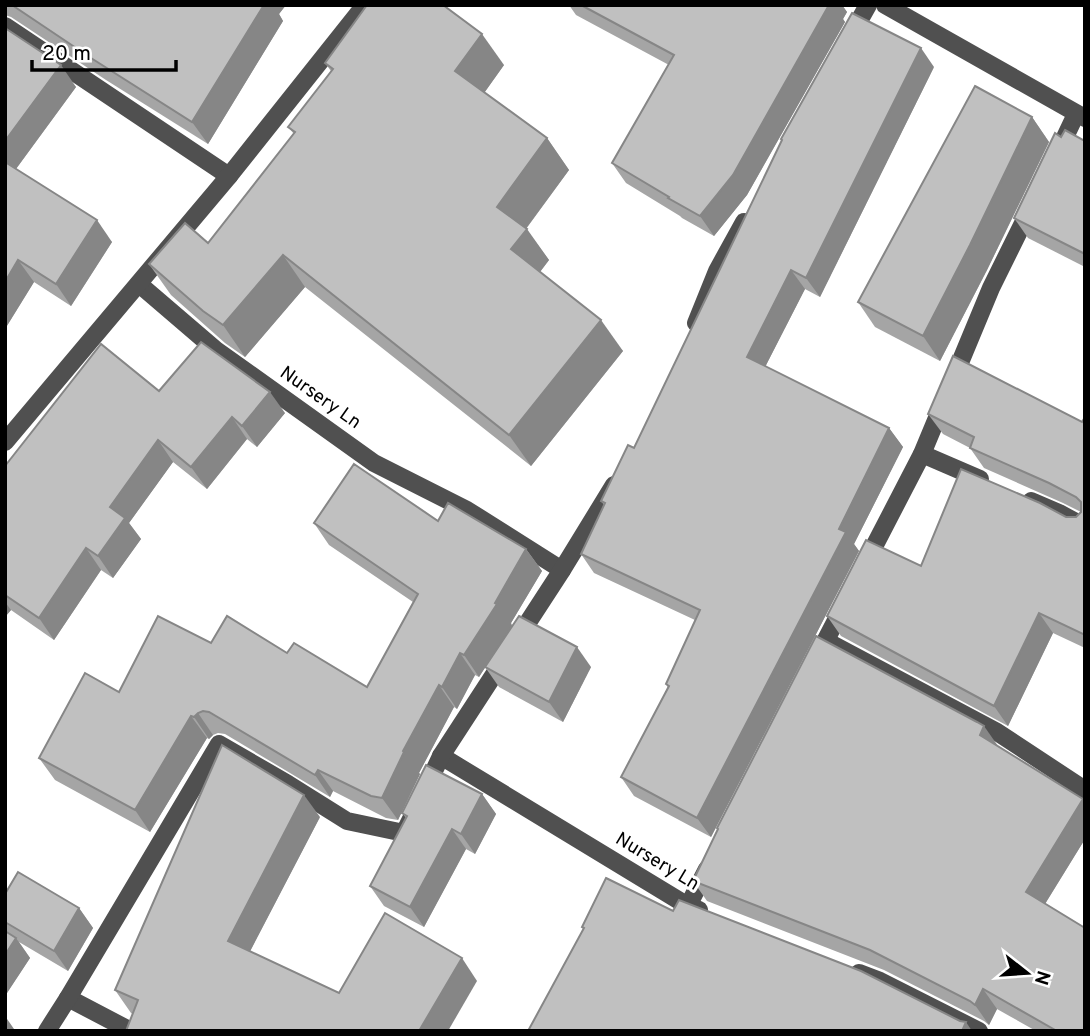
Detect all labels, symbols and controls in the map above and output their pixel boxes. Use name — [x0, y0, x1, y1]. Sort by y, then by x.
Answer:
scale bar — [32, 28, 175, 72]
text: 20 m — [42, 41, 91, 68]
street label: Nursery Ln — [275, 361, 365, 435]
street label: Nursery Ln — [611, 828, 703, 896]
north arrow — [992, 938, 1062, 1008]
text: N — [1028, 967, 1055, 987]

